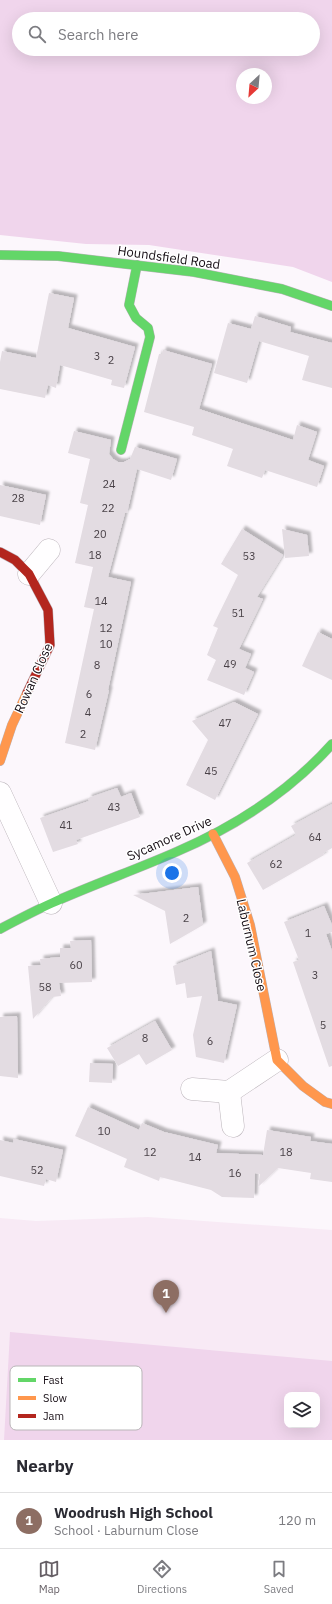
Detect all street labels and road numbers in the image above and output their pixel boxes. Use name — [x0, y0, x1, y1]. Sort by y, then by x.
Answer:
street label: Houndsfield Road — [116, 242, 221, 273]
street label: Rowan Close — [10, 641, 56, 716]
street label: Sycamore Drive — [124, 812, 214, 865]
street label: Laburnum Close — [233, 897, 270, 993]

